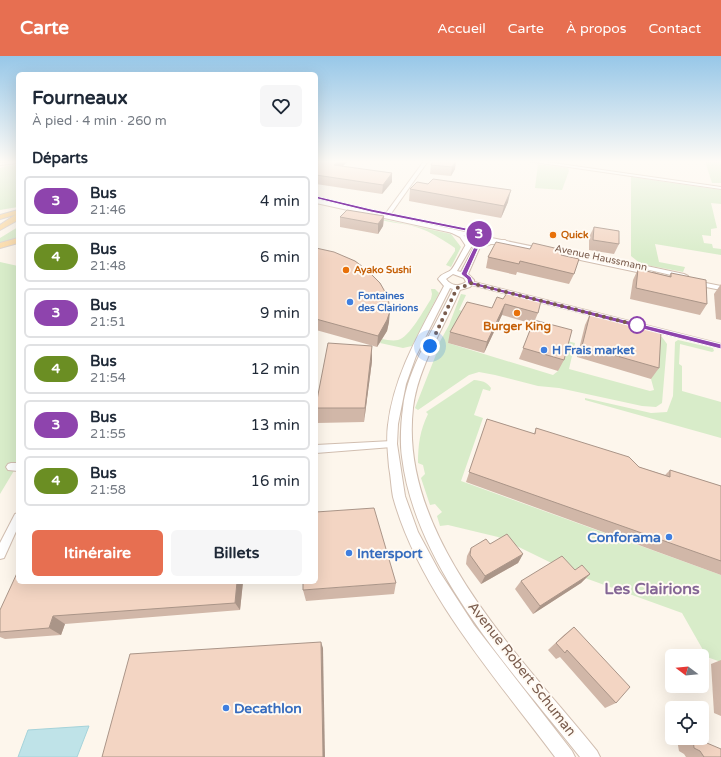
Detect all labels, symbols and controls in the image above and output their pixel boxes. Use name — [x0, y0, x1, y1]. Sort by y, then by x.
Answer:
text: Carte — [20, 17, 69, 39]
text: Accueil — [437, 20, 486, 37]
text: Carte — [508, 20, 544, 37]
text: À propos — [566, 20, 627, 37]
text: Contact — [649, 20, 701, 37]
button: heart — [260, 85, 302, 127]
text: Fourneaux — [32, 87, 128, 109]
text: À pied · 4 min · 260 m — [32, 113, 167, 129]
text: Départs — [32, 149, 88, 167]
text: Bus — [90, 184, 117, 202]
text: 3 — [52, 192, 60, 209]
text: 4 min — [260, 192, 300, 210]
text: 21:46 — [90, 202, 126, 218]
line badge: 3 — [466, 221, 492, 247]
text: 3 — [475, 225, 483, 242]
place label: Quick — [561, 229, 589, 241]
marker: Quick — [548, 230, 558, 240]
text: Bus — [90, 240, 117, 258]
street label: Avenue Haussmann — [554, 242, 648, 274]
text: 4 — [52, 248, 60, 265]
text: 6 min — [260, 248, 300, 266]
text: 21:48 — [90, 258, 126, 274]
place label: Ayako Sushi — [354, 264, 412, 276]
marker: Ayako Sushi — [341, 265, 351, 275]
place label: Fontaines des Clairions — [358, 290, 418, 314]
text: Bus — [90, 296, 117, 314]
marker: Fontaines des Clairions — [345, 297, 355, 307]
text: 3 — [52, 304, 60, 321]
text: 9 min — [260, 304, 300, 322]
marker: Burger King — [512, 308, 522, 318]
text: 21:51 — [90, 314, 126, 330]
unlabelled marker — [628, 316, 646, 334]
place label: Burger King — [483, 319, 551, 334]
your location — [420, 336, 440, 356]
place label: H Frais market — [552, 343, 635, 357]
marker: H Frais market — [539, 345, 549, 355]
text: Bus — [90, 352, 117, 370]
text: 4 — [52, 360, 60, 377]
text: 12 min — [251, 360, 300, 378]
text: 21:54 — [90, 370, 126, 386]
text: Bus — [90, 408, 117, 426]
text: 3 — [52, 416, 60, 433]
text: 13 min — [251, 416, 300, 434]
text: 21:55 — [90, 426, 126, 442]
text: Bus — [90, 464, 117, 482]
text: 4 — [52, 472, 60, 489]
text: 16 min — [251, 472, 300, 490]
text: 21:58 — [90, 482, 126, 498]
place label: Conforama — [587, 529, 661, 546]
button: Itinéraire — [32, 530, 163, 576]
button: Billets — [171, 530, 302, 576]
marker: Conforama — [664, 532, 674, 542]
place label: Intersport — [357, 545, 423, 562]
marker: Intersport — [344, 548, 354, 558]
district label: Les Clairions — [604, 579, 700, 599]
street label: Avenue Robert Schuman — [464, 598, 580, 740]
north arrow — [665, 649, 709, 693]
map controls — [665, 649, 709, 745]
place label: Decathlon — [234, 700, 302, 717]
button: locate — [665, 701, 709, 745]
marker: Decathlon — [221, 703, 231, 713]

